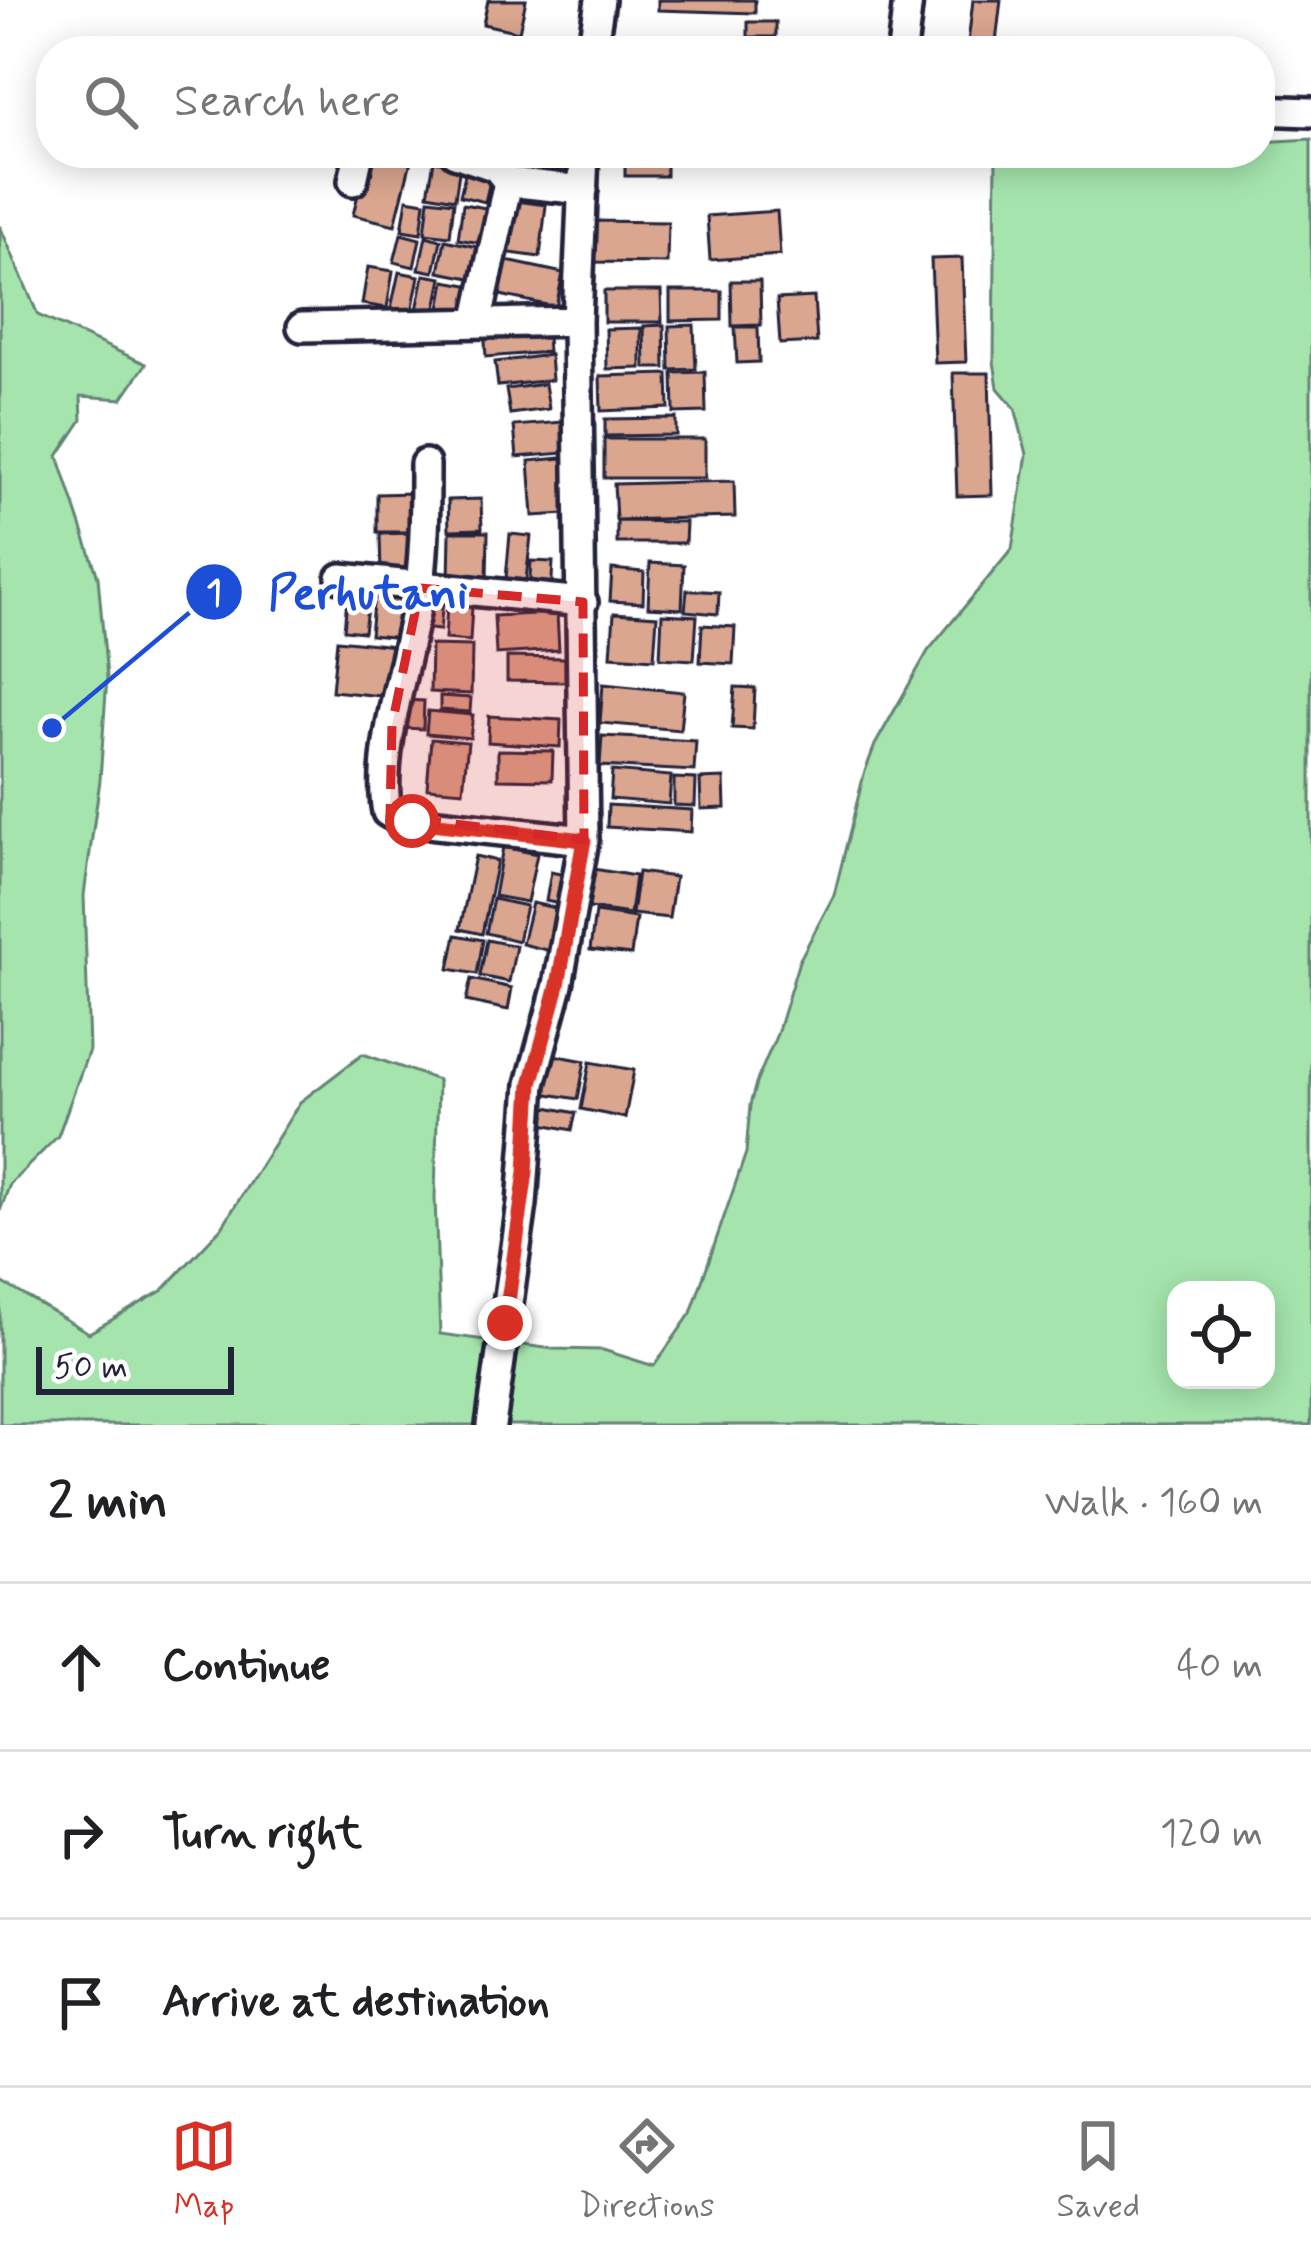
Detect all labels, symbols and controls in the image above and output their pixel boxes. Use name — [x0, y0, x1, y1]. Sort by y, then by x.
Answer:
search box — [36, 36, 1275, 168]
icon: search — [78, 69, 144, 135]
text: Search here — [174, 73, 401, 132]
callout: Perhutani — [184, 550, 492, 634]
text: Perhutani — [268, 563, 468, 626]
text: 1 — [206, 571, 222, 618]
route start — [385, 794, 439, 848]
map controls — [1167, 1281, 1275, 1389]
button: locate — [1167, 1281, 1275, 1389]
route end — [478, 1296, 532, 1350]
scale bar — [36, 1341, 234, 1394]
text: 50 m — [54, 1346, 128, 1390]
text: 2 min — [48, 1470, 168, 1536]
text: Walk · 160 m — [1045, 1478, 1263, 1529]
icon: ahead — [48, 1634, 114, 1700]
text: Continue — [162, 1637, 330, 1696]
text: 40 m — [1176, 1641, 1263, 1692]
icon: right — [48, 1802, 114, 1868]
text: Turn right — [162, 1805, 362, 1864]
text: 120 m — [1160, 1809, 1263, 1860]
icon: arrive — [48, 1970, 114, 2036]
text: Arrive at destination — [162, 1973, 550, 2032]
tab: Map — [171, 2113, 237, 2229]
tab: Directions — [579, 2113, 715, 2229]
tab: Saved — [1057, 2113, 1140, 2229]

